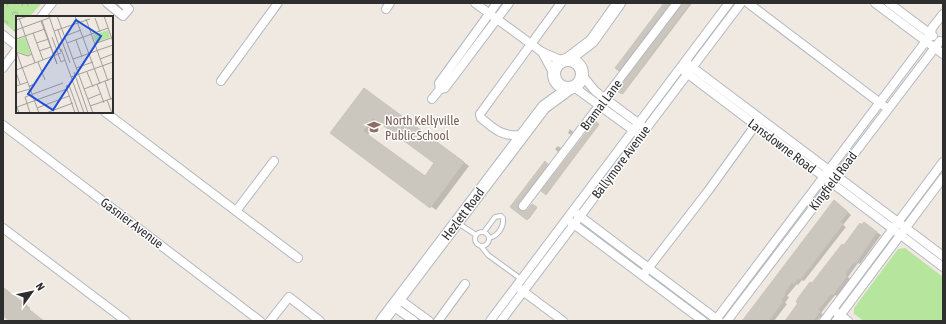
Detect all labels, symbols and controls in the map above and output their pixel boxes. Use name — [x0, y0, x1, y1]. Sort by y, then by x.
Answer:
inset map — [16, 16, 113, 113]
street label: Bramal Lane — [577, 77, 625, 133]
place label: North Kellyville Public School — [385, 113, 460, 143]
street label: Lansdowne Road — [745, 116, 819, 176]
school or university icon: North Kellyville Public School — [366, 119, 382, 135]
street label: Ballymore Avenue — [589, 123, 653, 201]
street label: Kingfield Road — [806, 149, 860, 213]
street label: Hezlett Road — [439, 185, 487, 243]
street label: Gasnier Avenue — [98, 195, 166, 251]
north arrow — [12, 272, 52, 312]
text: N — [34, 281, 47, 293]

